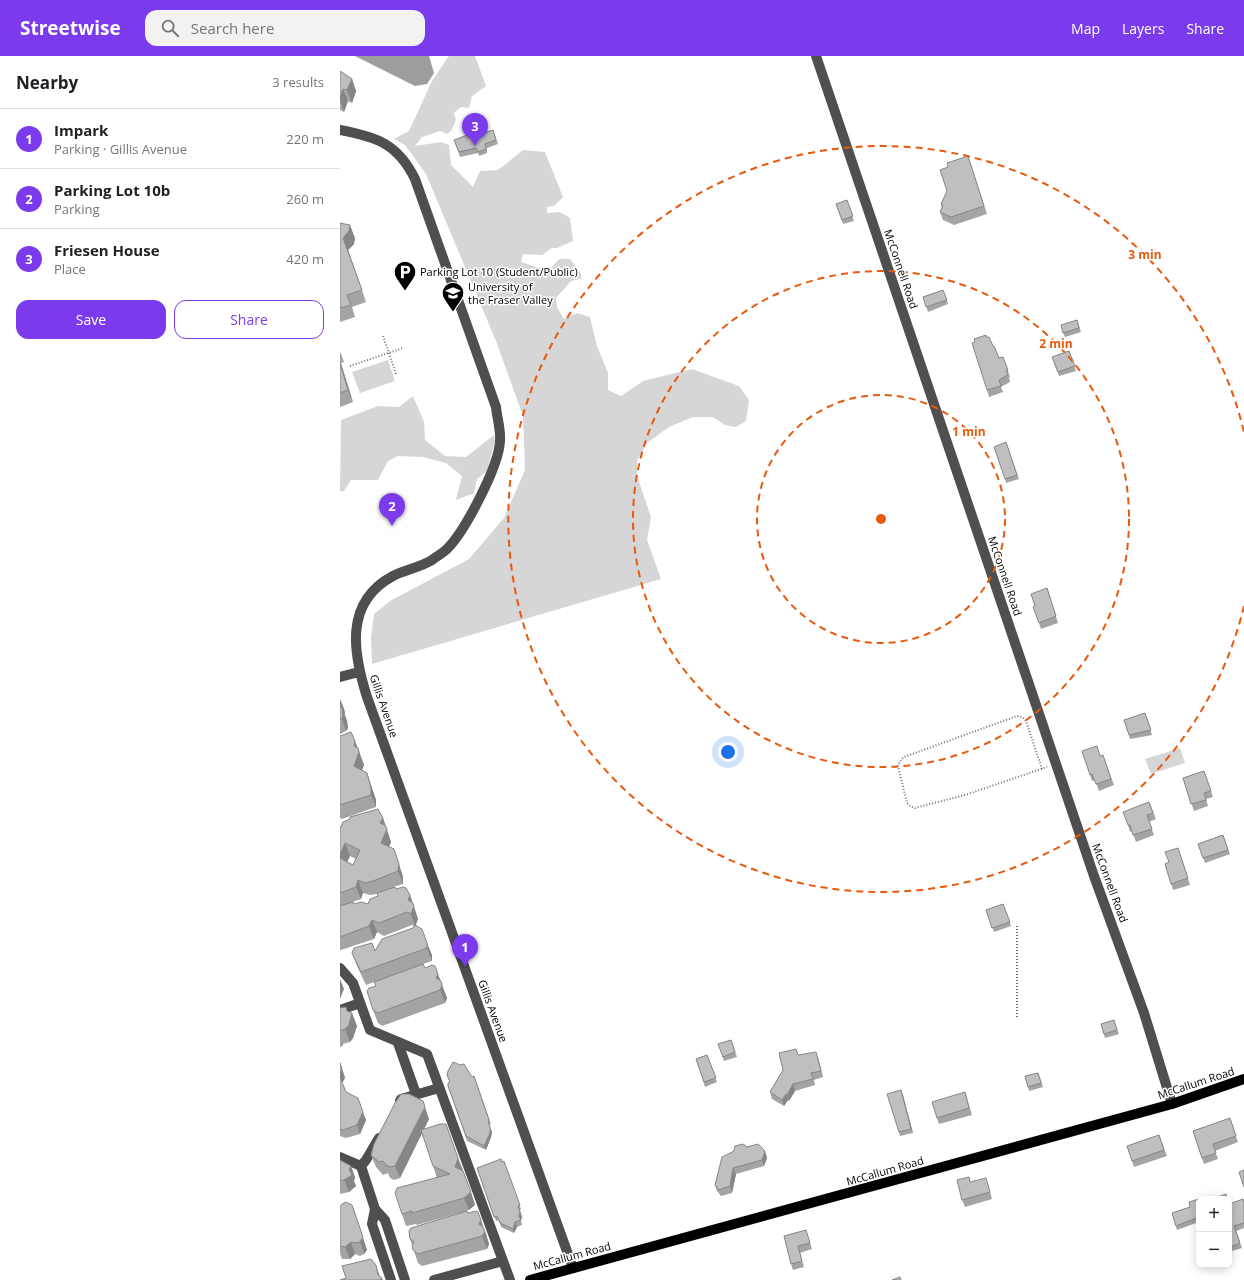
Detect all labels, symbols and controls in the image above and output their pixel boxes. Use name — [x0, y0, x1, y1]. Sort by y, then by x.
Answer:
search box — [145, 10, 425, 46]
text: Streetwise — [20, 15, 121, 41]
icon: search — [159, 17, 181, 39]
text: Search here — [191, 18, 274, 38]
text: Map — [1071, 19, 1100, 38]
text: Layers — [1122, 19, 1164, 38]
text: Share — [1186, 19, 1224, 38]
text: Nearby — [16, 71, 78, 94]
text: 3 results — [272, 73, 324, 91]
pin: 3 — [462, 113, 488, 146]
text: Impark — [54, 120, 108, 140]
text: 1 — [25, 130, 33, 148]
text: 220 m — [286, 130, 324, 148]
text: Parking · Gillis Avenue — [54, 140, 187, 158]
text: Parking Lot 10b — [54, 180, 170, 200]
text: 2 — [25, 190, 33, 208]
text: 260 m — [286, 190, 324, 208]
text: Parking — [54, 200, 100, 218]
street label: McConnell Road — [881, 227, 922, 311]
text: Friesen House — [54, 240, 160, 260]
text: 3 min — [1128, 246, 1162, 263]
text: 3 — [25, 250, 33, 268]
text: 420 m — [286, 250, 324, 268]
parking icon: Parking Lot 10 (Student/Public) — [392, 259, 418, 292]
text: Place — [54, 260, 86, 278]
place label: Parking Lot 10 (Student/Public) — [420, 264, 578, 279]
place label: University of the Fraser Valley — [468, 279, 553, 307]
school or university icon: University of the Fraser Valley — [440, 280, 466, 313]
button: Save — [16, 300, 166, 339]
button: Share — [174, 300, 324, 339]
text: 2 min — [1039, 335, 1073, 352]
text: 1 min — [952, 423, 986, 440]
pin: 2 — [379, 493, 405, 526]
centre of rings — [874, 512, 888, 526]
street label: McConnell Road — [985, 534, 1026, 618]
street label: Gillis Avenue — [367, 672, 402, 739]
your location — [718, 742, 738, 762]
street label: McConnell Road — [1089, 841, 1132, 924]
pin: 1 — [452, 934, 478, 967]
street label: Gillis Avenue — [475, 977, 512, 1044]
street label: McCallum Road — [1156, 1063, 1236, 1102]
street label: McCallum Road — [844, 1152, 925, 1189]
map controls — [1196, 1196, 1232, 1268]
button: + — [1196, 1196, 1232, 1232]
button: − — [1196, 1232, 1232, 1268]
street label: McCallum Road — [531, 1238, 612, 1273]

